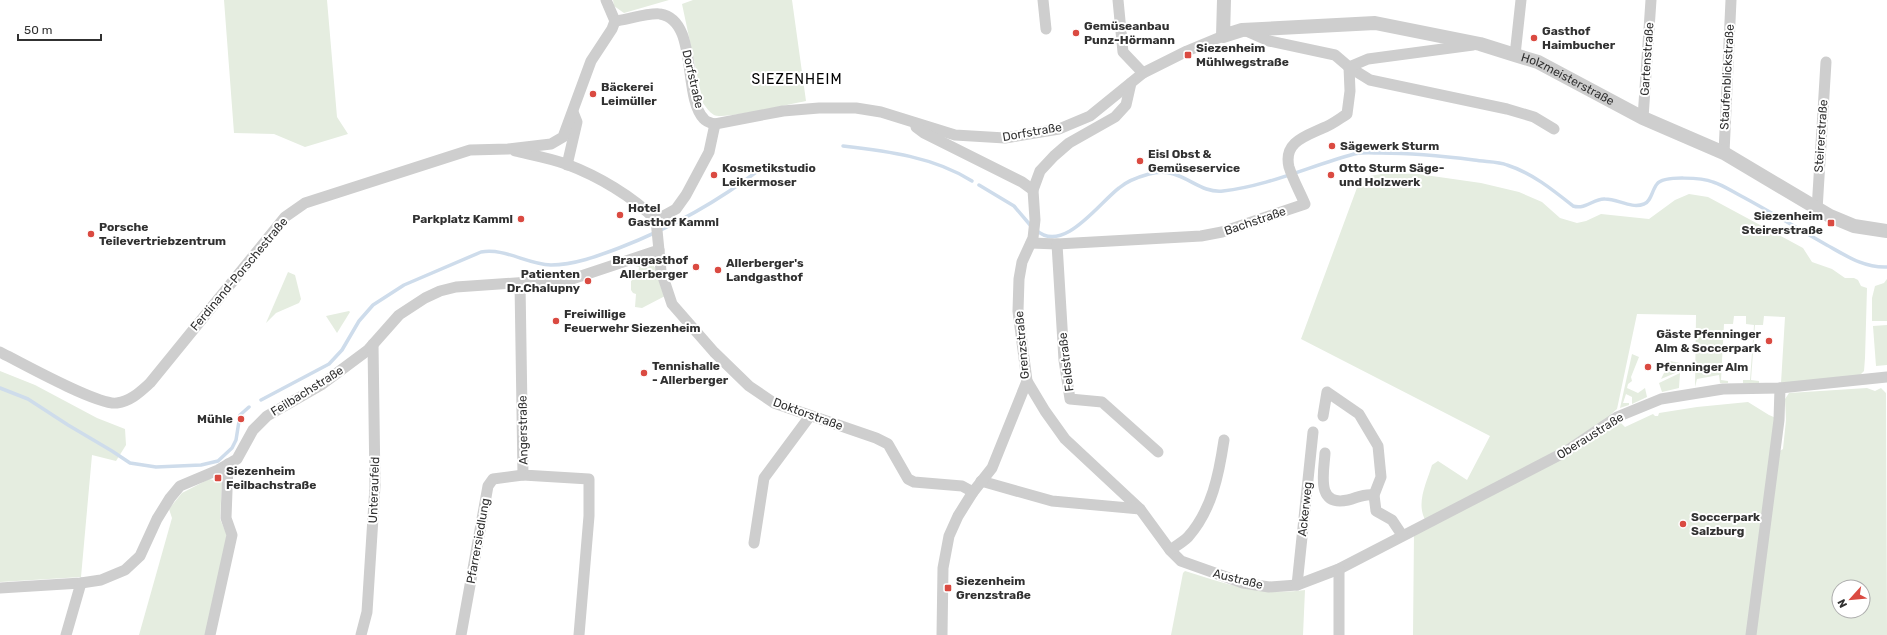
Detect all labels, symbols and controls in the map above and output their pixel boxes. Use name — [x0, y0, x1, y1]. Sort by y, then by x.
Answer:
scale bar — [18, 16, 101, 42]
place label: Gemüseanbau Punz-Hörmann — [1084, 19, 1175, 47]
street label: Gartenstraße — [1637, 21, 1657, 96]
text: 50 m — [24, 23, 52, 37]
place label: Gasthof Haimbucher — [1542, 24, 1616, 52]
street label: Staufenblickstraße — [1717, 24, 1737, 130]
marker: Gemüseanbau Punz-Hörmann — [1071, 28, 1081, 38]
marker: Gasthof Haimbucher — [1529, 33, 1539, 43]
place label: Siezenheim Mühlwegstraße — [1196, 41, 1289, 69]
street label: Dorfstraße — [679, 48, 707, 110]
marker: Siezenheim Mühlwegstraße — [1183, 50, 1193, 60]
street label: Holzmeisterstraße — [1519, 50, 1617, 108]
district label: SIEZENHEIM — [751, 71, 843, 88]
place label: Bäckerei Leimüller — [601, 80, 657, 108]
marker: Bäckerei Leimüller — [588, 89, 598, 99]
street label: Steirerstraße — [1811, 99, 1831, 173]
street label: Dorfstraße — [1001, 120, 1063, 144]
place label: Sägewerk Sturm — [1340, 139, 1439, 153]
marker: Sägewerk Sturm — [1327, 141, 1337, 151]
place label: Eisl Obst & Gemüseservice — [1148, 147, 1240, 175]
marker: Eisl Obst & Gemüseservice — [1135, 156, 1145, 166]
place label: Kosmetikstudio Leikermoser — [722, 161, 816, 189]
place label: Otto Sturm Säge- und Holzwerk — [1339, 161, 1445, 189]
marker: Kosmetikstudio Leikermoser — [709, 170, 719, 180]
marker: Otto Sturm Säge- und Holzwerk — [1326, 170, 1336, 180]
place label: Hotel Gasthof Kamml — [628, 201, 719, 229]
street label: Bachstraße — [1222, 204, 1288, 238]
place label: Siezenheim Steirerstraße — [1741, 209, 1823, 237]
marker: Hotel Gasthof Kamml — [615, 210, 625, 220]
place label: Parkplatz Kamml — [412, 212, 513, 226]
street label: Ferdinand-Porschestraße — [187, 214, 291, 334]
marker: Parkplatz Kamml — [516, 214, 526, 224]
marker: Siezenheim Steirerstraße — [1826, 218, 1836, 228]
place label: Porsche Teilevertriebzentrum — [99, 220, 226, 248]
marker: Porsche Teilevertriebzentrum — [86, 229, 96, 239]
place label: Braugasthof Allerberger — [612, 253, 689, 281]
place label: Allerberger's Landgasthof — [726, 256, 804, 284]
marker: Braugasthof Allerberger — [691, 262, 701, 272]
marker: Allerberger's Landgasthof — [713, 265, 723, 275]
place label: Patienten Dr.Chalupny — [507, 267, 580, 295]
marker: Patienten Dr.Chalupny — [583, 276, 593, 286]
place label: Freiwillige Feuerwehr Siezenheim — [564, 307, 701, 335]
street label: Grenzstraße — [1012, 310, 1032, 380]
marker: Freiwillige Feuerwehr Siezenheim — [551, 316, 561, 326]
place label: Gäste Pfenninger Alm & Soccerpark — [1655, 327, 1762, 355]
street label: Feldstraße — [1055, 331, 1077, 392]
marker: Gäste Pfenninger Alm & Soccerpark — [1764, 336, 1774, 346]
place label: Tennishalle - Allerberger — [652, 359, 729, 387]
place label: Pfenninger Alm — [1656, 360, 1748, 374]
marker: Pfenninger Alm — [1643, 362, 1653, 372]
street label: Feilbachstraße — [268, 363, 346, 419]
marker: Tennishalle - Allerberger — [639, 368, 649, 378]
street label: Angerstraße — [515, 395, 531, 465]
street label: Doktorstraße — [771, 395, 845, 433]
street label: Oberaustraße — [1554, 410, 1626, 462]
place label: Mühle — [197, 412, 233, 426]
marker: Mühle — [236, 414, 246, 424]
street label: Unteraufeld — [366, 456, 382, 524]
place label: Siezenheim Feilbachstraße — [226, 464, 316, 492]
marker: Siezenheim Feilbachstraße — [213, 473, 223, 483]
street label: Ackerweg — [1295, 481, 1315, 537]
street label: Pfarrersiedlung — [464, 497, 492, 585]
place label: Soccerpark Salzburg — [1691, 510, 1760, 538]
marker: Soccerpark Salzburg — [1678, 519, 1688, 529]
street label: Austraße — [1212, 566, 1265, 592]
place label: Siezenheim Grenzstraße — [956, 574, 1031, 602]
north arrow — [1831, 579, 1871, 619]
marker: Siezenheim Grenzstraße — [943, 583, 953, 593]
text: N — [1835, 597, 1850, 610]

